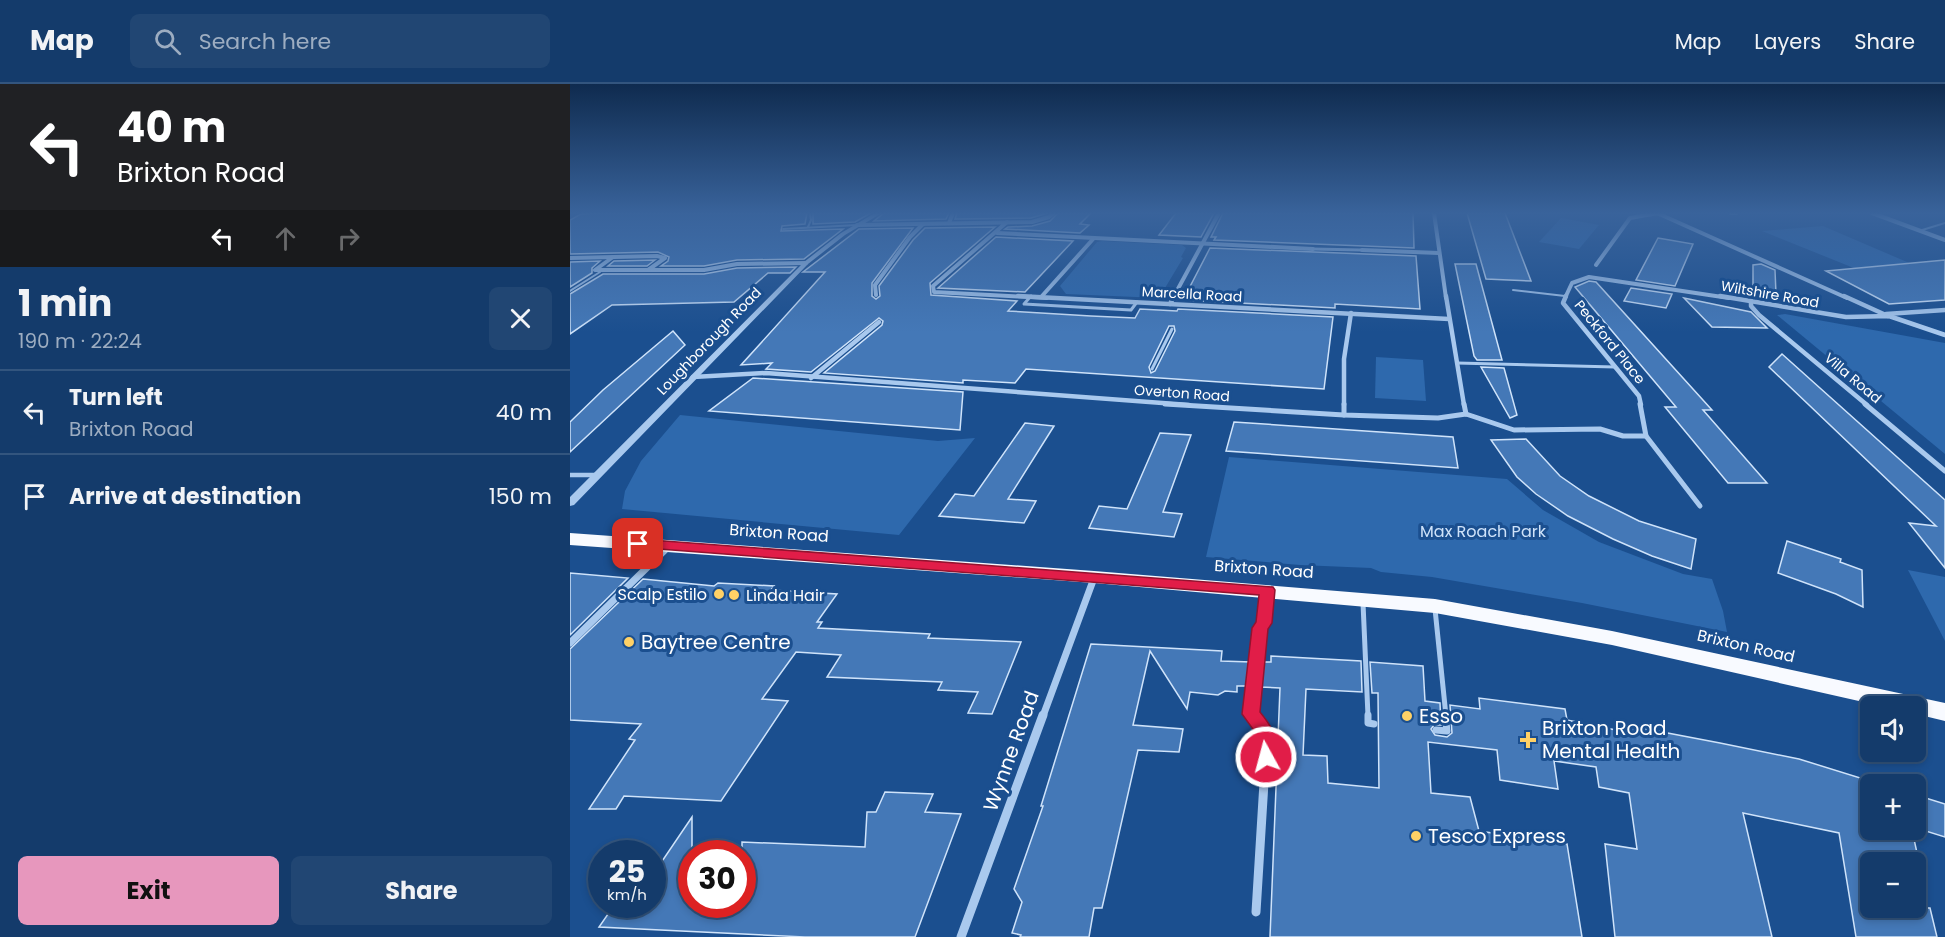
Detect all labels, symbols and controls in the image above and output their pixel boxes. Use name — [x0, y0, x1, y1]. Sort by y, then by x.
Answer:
search box — [130, 14, 550, 68]
text: Map — [30, 21, 94, 60]
icon: search — [151, 25, 184, 58]
text: Search here — [199, 26, 331, 57]
text: Map — [1675, 27, 1721, 56]
text: Layers — [1754, 27, 1821, 56]
text: Share — [1854, 27, 1915, 56]
text: 40 m — [117, 98, 226, 157]
icon: left — [18, 108, 96, 186]
text: Brixton Road — [117, 154, 285, 191]
icon: left — [206, 222, 239, 255]
icon: ahead — [269, 222, 302, 255]
icon: right — [332, 222, 365, 255]
street label: Wiltshire Road — [1719, 276, 1821, 312]
text: 1 min — [18, 278, 112, 329]
street label: Marcella Road — [1141, 281, 1243, 307]
street label: Loughborough Road — [652, 283, 766, 399]
button: close — [489, 287, 552, 350]
street label: Peckford Place — [1570, 296, 1650, 388]
text: 190 m · 22:24 — [18, 327, 142, 355]
street label: Villa Road — [1820, 348, 1886, 408]
street label: Overton Road — [1133, 380, 1231, 406]
text: Turn left — [69, 382, 163, 413]
icon: left — [18, 396, 51, 429]
text: 40 m — [496, 397, 552, 428]
text: Brixton Road — [69, 415, 193, 443]
icon: arrive — [18, 480, 51, 513]
text: Arrive at destination — [69, 481, 301, 512]
text: 150 m — [489, 481, 552, 512]
pin — [612, 518, 663, 569]
street label: Brixton Road — [729, 518, 829, 548]
park label: Max Roach Park — [1420, 520, 1547, 543]
icon: arrive — [621, 527, 654, 560]
street label: Brixton Road — [1214, 554, 1314, 584]
place label: Scalp Estilo — [618, 583, 707, 606]
place label: Linda Hair — [746, 584, 825, 607]
marker: Scalp Estilo — [712, 587, 726, 601]
marker: Linda Hair — [727, 588, 741, 602]
street label: Brixton Road — [1695, 624, 1797, 668]
place label: Baytree Centre — [641, 628, 791, 656]
marker: Baytree Centre — [622, 635, 636, 649]
street label: Wynne Road — [976, 687, 1046, 815]
map controls — [1860, 696, 1926, 918]
button: sound — [1860, 696, 1926, 762]
place label: Esso — [1419, 702, 1463, 730]
marker: Esso — [1400, 709, 1414, 723]
place label: Brixton Road Mental Health — [1542, 714, 1680, 765]
position arrow — [1234, 725, 1298, 789]
marker: Brixton Road Mental Health — [1519, 731, 1537, 749]
button: + — [1860, 774, 1926, 840]
place label: Tesco Express — [1428, 822, 1566, 850]
marker: Tesco Express — [1409, 829, 1423, 843]
speed limit sign: 30 — [678, 840, 756, 918]
text: 25 — [609, 850, 645, 893]
button: − — [1860, 852, 1926, 918]
button: Exit — [18, 856, 279, 925]
button: Share — [291, 856, 552, 925]
text: km/h — [607, 884, 647, 905]

